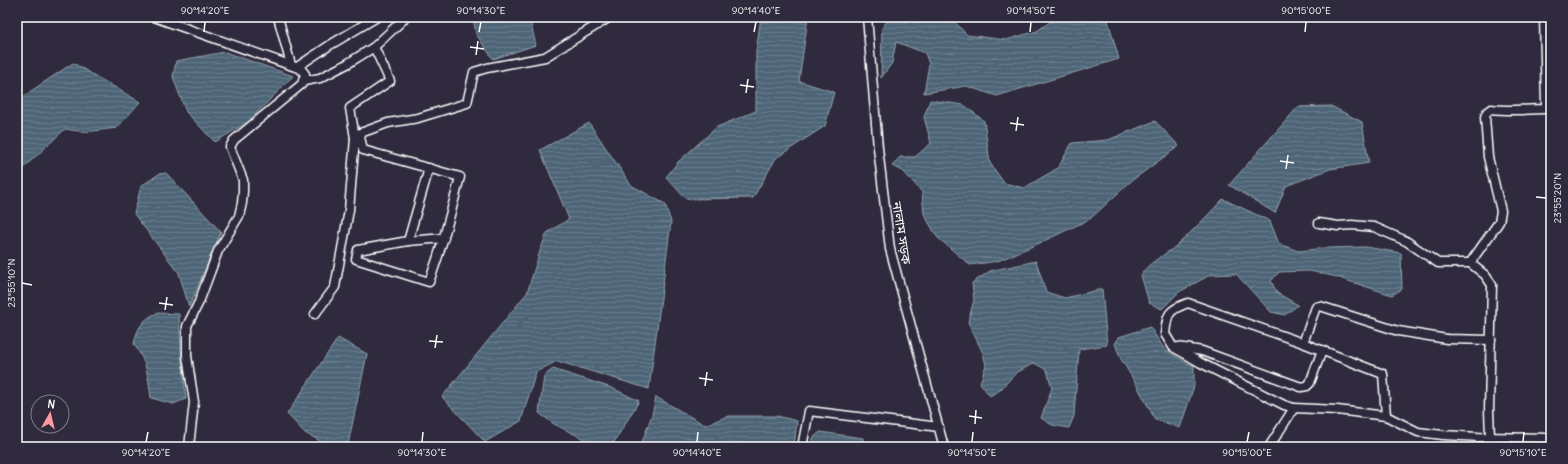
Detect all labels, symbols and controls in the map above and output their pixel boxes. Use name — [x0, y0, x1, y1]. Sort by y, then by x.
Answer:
text: 90°14'20"E — [181, 4, 229, 17]
text: 90°14'30"E — [457, 4, 506, 17]
text: 90°14'40"E — [732, 4, 780, 17]
text: 90°14'50"E — [1007, 4, 1056, 17]
text: 90°15'00"E — [1281, 4, 1331, 17]
text: 23°55'20"N — [1551, 173, 1564, 223]
street label: নালাম সড়ক — [888, 200, 915, 266]
text: 23°55'10"N — [5, 259, 18, 307]
north arrow — [30, 394, 70, 434]
text: N — [47, 397, 56, 412]
text: 90°14'20"E — [122, 446, 170, 459]
text: 90°14'30"E — [398, 446, 447, 459]
text: 90°14'40"E — [673, 446, 721, 459]
text: 90°14'50"E — [948, 446, 997, 459]
text: 90°15'00"E — [1222, 446, 1272, 459]
text: 90°15'10"E — [1499, 446, 1547, 459]

